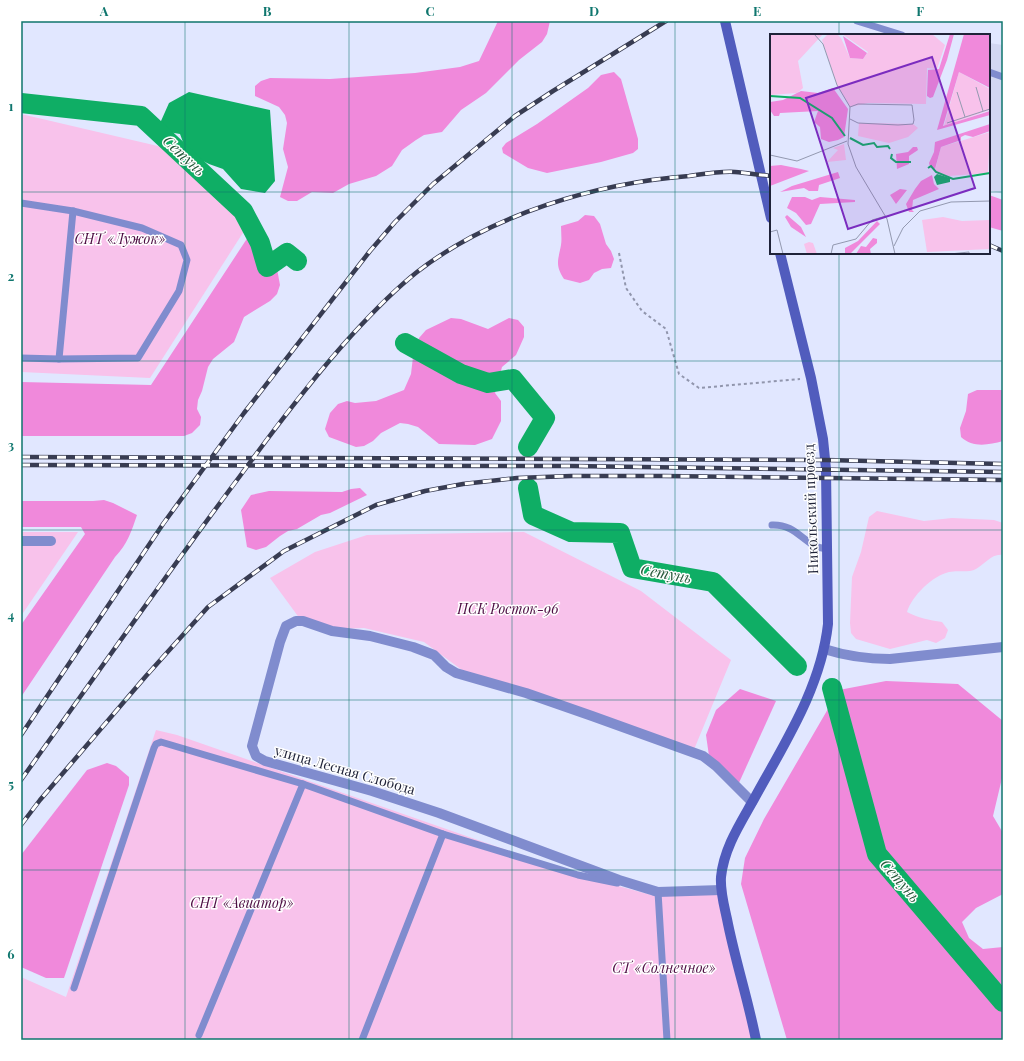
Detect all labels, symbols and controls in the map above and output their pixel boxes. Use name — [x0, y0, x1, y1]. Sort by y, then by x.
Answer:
text: A — [99, 2, 109, 19]
text: B — [263, 2, 272, 19]
text: C — [425, 2, 435, 19]
text: D — [589, 2, 599, 19]
text: E — [753, 2, 761, 19]
text: F — [916, 2, 924, 19]
inset map — [770, 34, 990, 254]
text: 1 — [9, 97, 14, 114]
water label: Сетунь — [159, 130, 210, 180]
park label: СНТ «Лужок» — [74, 229, 166, 248]
text: 2 — [8, 267, 15, 284]
text: 3 — [8, 436, 14, 453]
street label: Никольский проезд — [799, 443, 822, 574]
water label: Сетунь — [639, 559, 693, 587]
park label: ПСК Росток-96 — [456, 599, 559, 618]
text: 4 — [8, 606, 15, 623]
street label: улица Лесная Слобода — [272, 740, 418, 799]
text: 5 — [8, 775, 14, 792]
water label: Сетунь — [876, 854, 925, 906]
park label: СНТ «Авиатор» — [190, 893, 294, 912]
text: 6 — [7, 945, 15, 962]
park label: СТ «Солнечное» — [612, 958, 716, 977]

